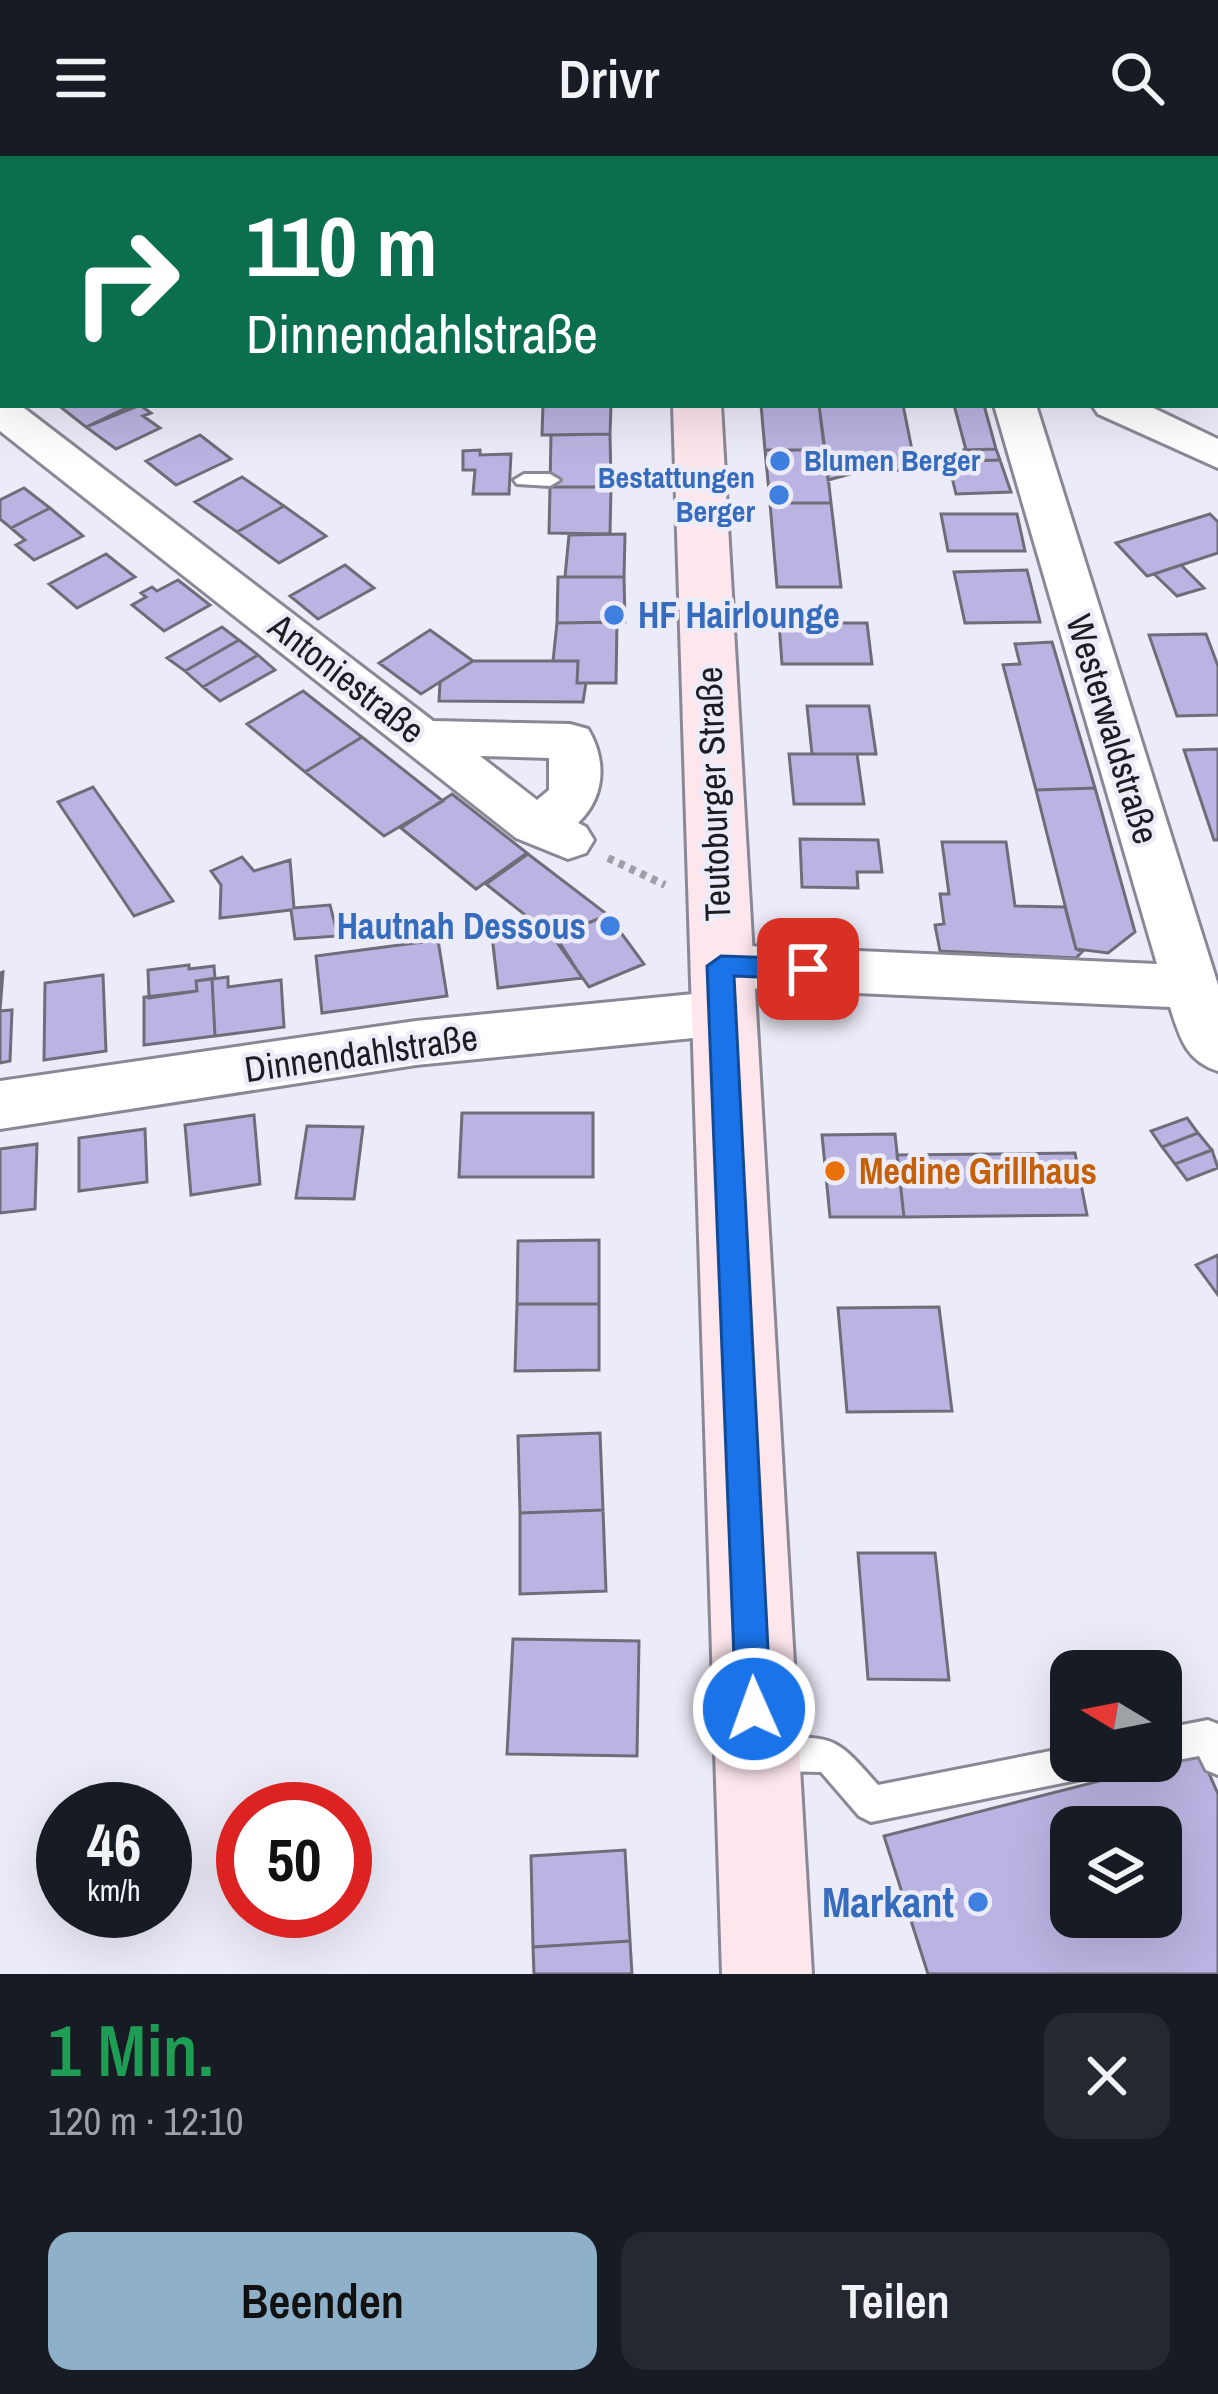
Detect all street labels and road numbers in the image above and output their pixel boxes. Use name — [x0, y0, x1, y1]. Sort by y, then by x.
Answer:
street label: Antoniestraße — [258, 601, 435, 754]
street label: Westerwaldstraße — [1055, 608, 1171, 850]
street label: Teutoburger Straße — [685, 666, 741, 922]
street label: Dinnendahlstraße — [241, 1013, 481, 1093]

